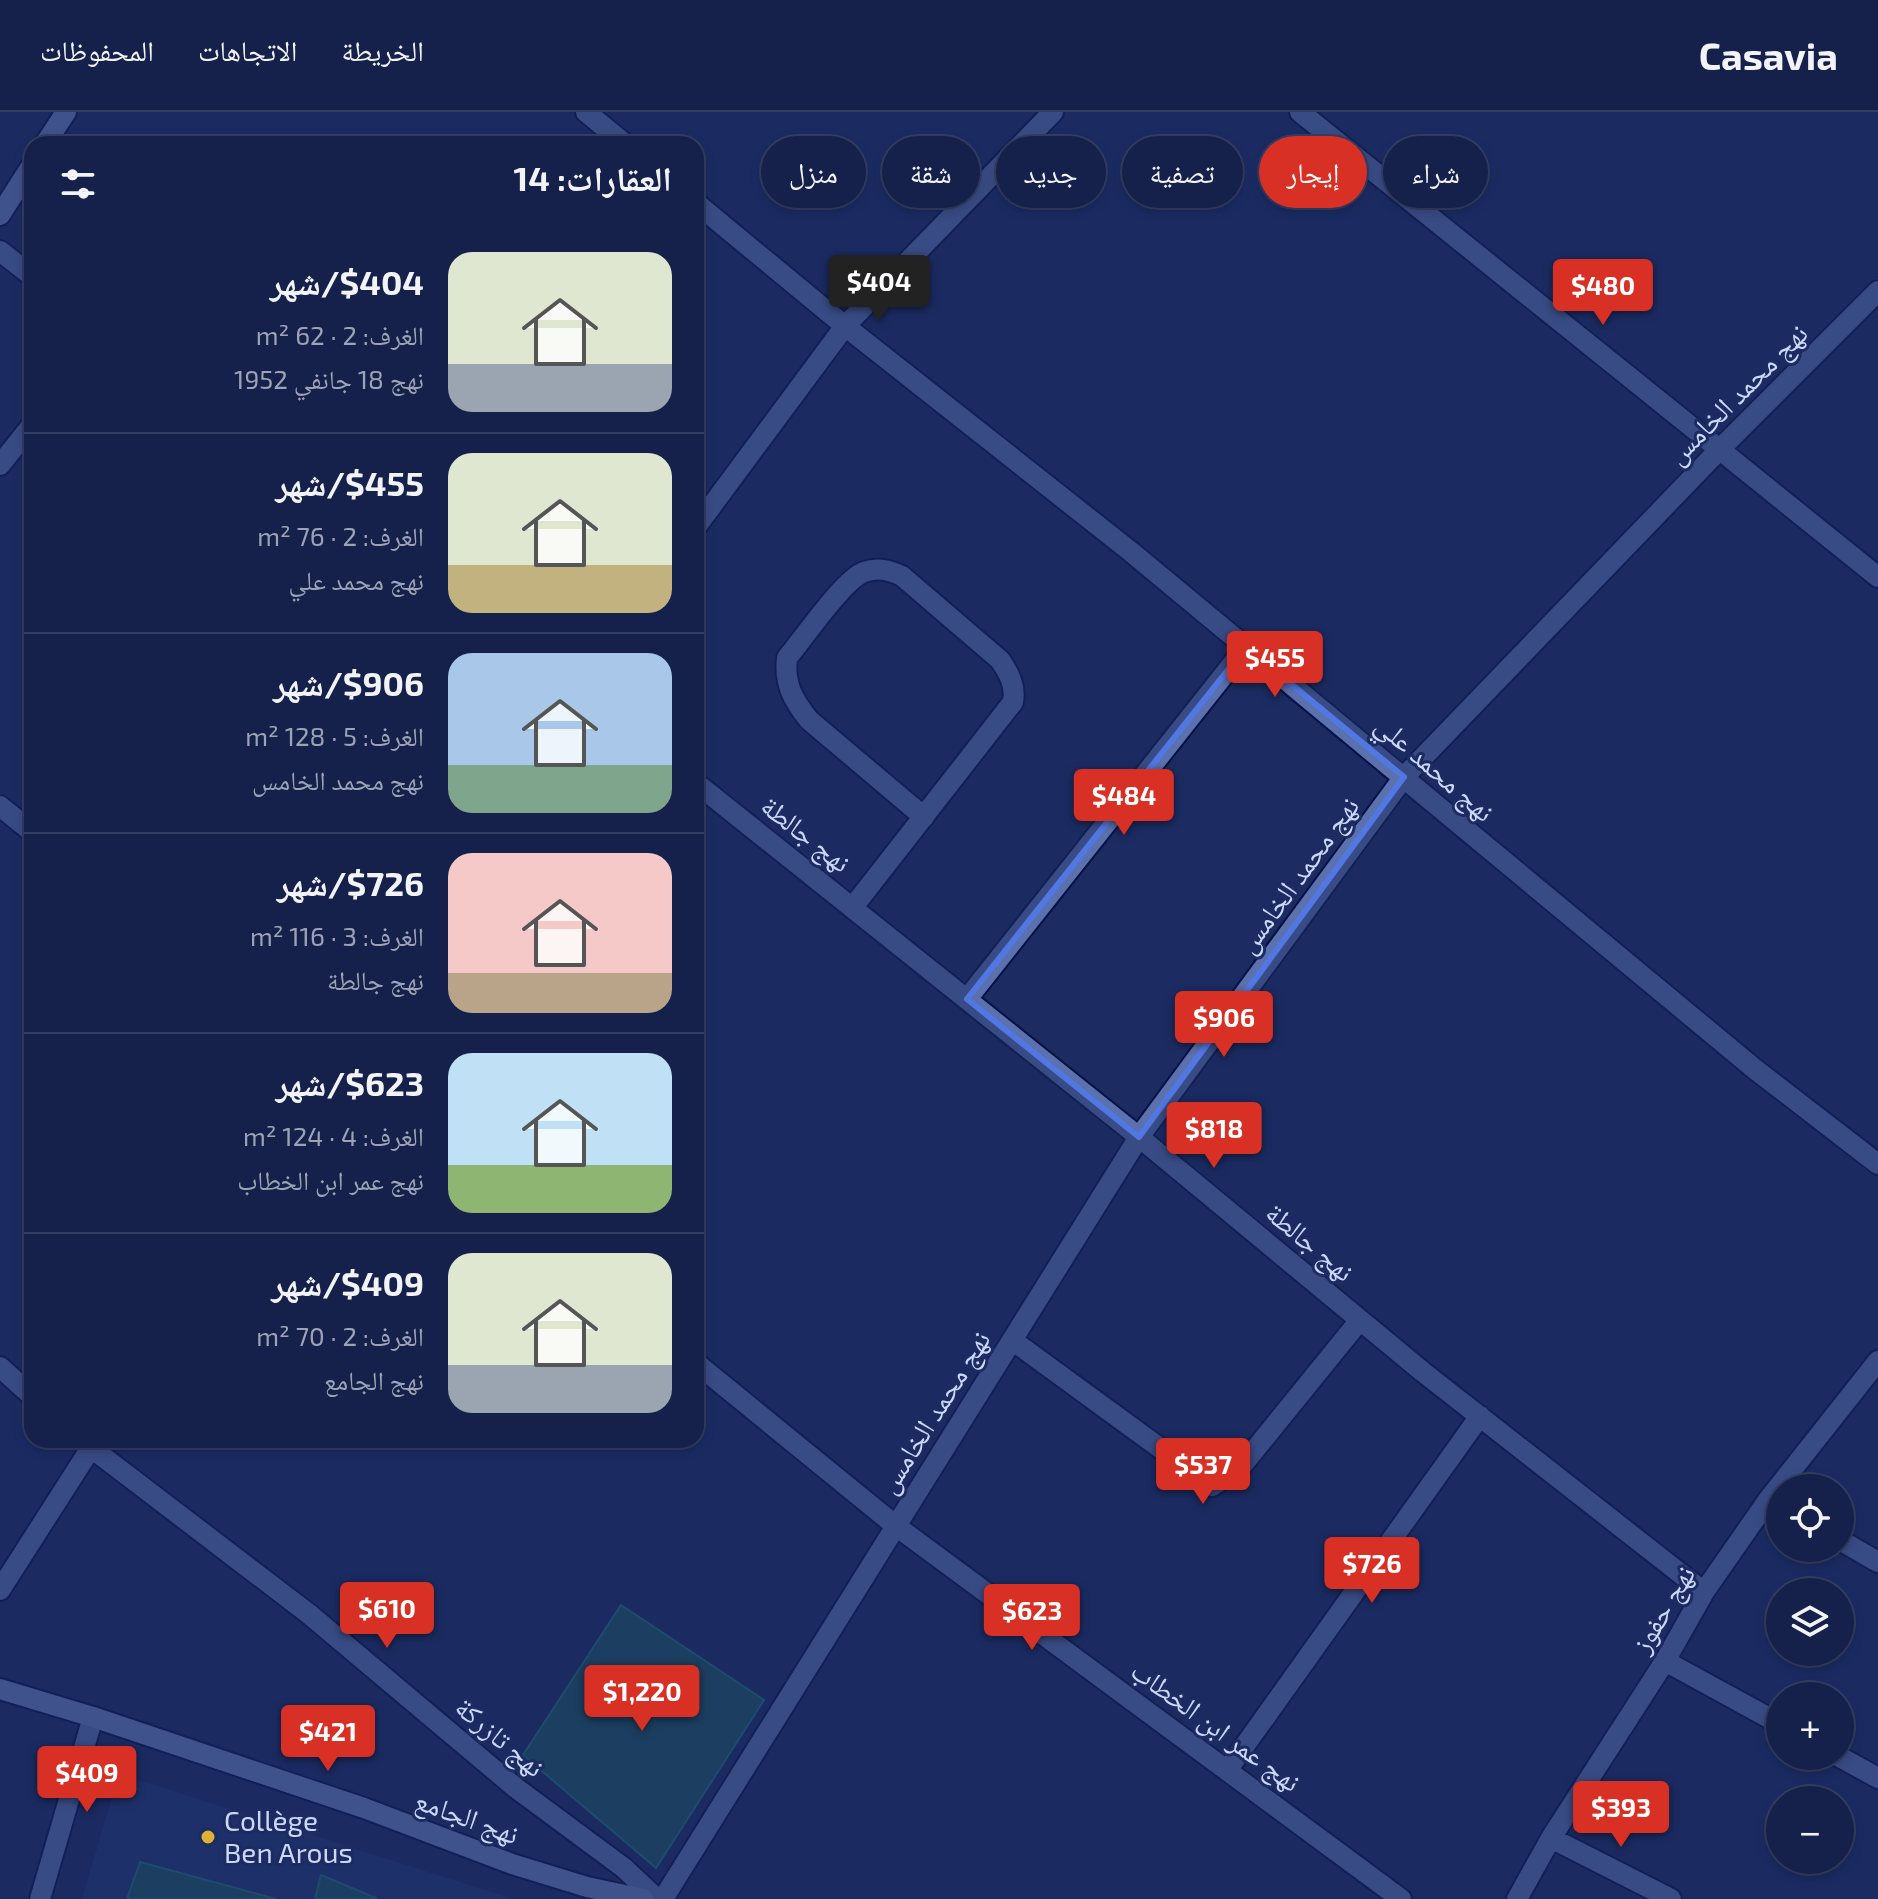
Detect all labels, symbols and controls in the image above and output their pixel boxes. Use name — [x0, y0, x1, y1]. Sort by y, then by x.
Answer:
text: Casavia — [1699, 32, 1838, 78]
text: المحفوظات — [40, 33, 154, 67]
text: الاتجاهات — [198, 33, 297, 67]
text: الخريطة — [341, 33, 424, 67]
chip: منزل — [761, 136, 866, 208]
chip: شقة — [882, 136, 980, 208]
chip: جديد — [996, 136, 1106, 208]
chip: تصفية — [1122, 136, 1243, 208]
chip: إيجار — [1259, 136, 1367, 208]
chip: شراء — [1383, 136, 1488, 208]
text: العقارات: 14 — [514, 157, 672, 198]
icon: filters — [56, 162, 100, 206]
pin: $404 — [832, 255, 926, 323]
pin: $480 — [1556, 259, 1650, 327]
text: $404/شهر — [270, 261, 424, 302]
text: $404 — [847, 265, 911, 296]
text: $480 — [1571, 269, 1635, 300]
icon: home — [512, 284, 608, 380]
street label: نهج محمد الخامس — [1659, 316, 1815, 472]
text: الغرف: 2 · 62 m² — [256, 319, 424, 350]
text: نهج 18 جانفي 1952 — [234, 363, 424, 394]
text: $455/شهر — [276, 462, 424, 503]
icon: home — [512, 485, 608, 581]
text: الغرف: 2 · 76 m² — [257, 520, 424, 551]
text: نهج محمد علي — [288, 564, 424, 595]
pin: $455 — [1228, 631, 1322, 699]
text: $455 — [1245, 641, 1305, 672]
text: $906/شهر — [273, 662, 424, 703]
icon: home — [512, 685, 608, 781]
street label: نهج محمد علي — [1365, 707, 1502, 833]
text: الغرف: 5 · 128 m² — [245, 720, 424, 751]
text: نهج محمد الخامس — [252, 764, 424, 795]
pin: $484 — [1077, 769, 1171, 837]
text: $484 — [1092, 779, 1156, 810]
street label: نهج جالطة — [754, 788, 858, 880]
street label: نهج محمد الخامس — [1229, 789, 1367, 961]
text: $726/شهر — [277, 862, 424, 903]
icon: home — [512, 885, 608, 981]
text: الغرف: 3 · 116 m² — [250, 920, 424, 951]
text: نهج جالطة — [327, 964, 424, 995]
pin: $906 — [1177, 991, 1271, 1059]
text: $906 — [1193, 1001, 1255, 1032]
text: $623/شهر — [276, 1062, 424, 1103]
icon: home — [512, 1085, 608, 1181]
pin: $818 — [1167, 1102, 1261, 1170]
text: $818 — [1185, 1112, 1243, 1143]
text: الغرف: 4 · 124 m² — [243, 1120, 424, 1151]
text: نهج عمر ابن الخطاب — [237, 1164, 424, 1195]
street label: نهج جالطة — [1258, 1195, 1362, 1289]
text: $409/شهر — [272, 1262, 424, 1303]
icon: home — [512, 1285, 608, 1381]
text: الغرف: 2 · 70 m² — [256, 1320, 424, 1351]
street label: نهج محمد الخامس — [870, 1324, 998, 1500]
text: نهج الجامع — [324, 1364, 424, 1395]
pin: $537 — [1156, 1438, 1250, 1506]
text: $537 — [1174, 1448, 1232, 1479]
map controls — [1766, 1474, 1854, 1874]
button: locate — [1766, 1474, 1854, 1562]
pin: $726 — [1325, 1537, 1419, 1605]
text: $726 — [1342, 1547, 1402, 1578]
street label: نهج حفوز — [1622, 1559, 1703, 1660]
button: layers — [1766, 1578, 1854, 1666]
pin: $610 — [340, 1582, 434, 1650]
pin: $623 — [985, 1584, 1079, 1652]
text: $610 — [358, 1592, 416, 1623]
text: $623 — [1002, 1594, 1062, 1625]
street label: نهج عمر ابن الخطاب — [1124, 1652, 1308, 1800]
pin: $1,220 — [577, 1665, 707, 1733]
text: $1,220 — [602, 1675, 682, 1706]
button: + — [1766, 1682, 1854, 1770]
street label: نهج تازركة — [448, 1689, 552, 1785]
pin: $421 — [281, 1705, 375, 1773]
text: $421 — [299, 1715, 357, 1746]
pin: $409 — [40, 1746, 134, 1814]
text: $409 — [55, 1756, 119, 1787]
pin: $393 — [1574, 1781, 1668, 1849]
street label: نهج الجامع — [410, 1782, 524, 1852]
button: − — [1766, 1786, 1854, 1874]
text: $393 — [1591, 1791, 1651, 1822]
place label: Collège Ben Arous — [224, 1803, 353, 1869]
marker: Collège Ben Arous — [199, 1828, 217, 1846]

